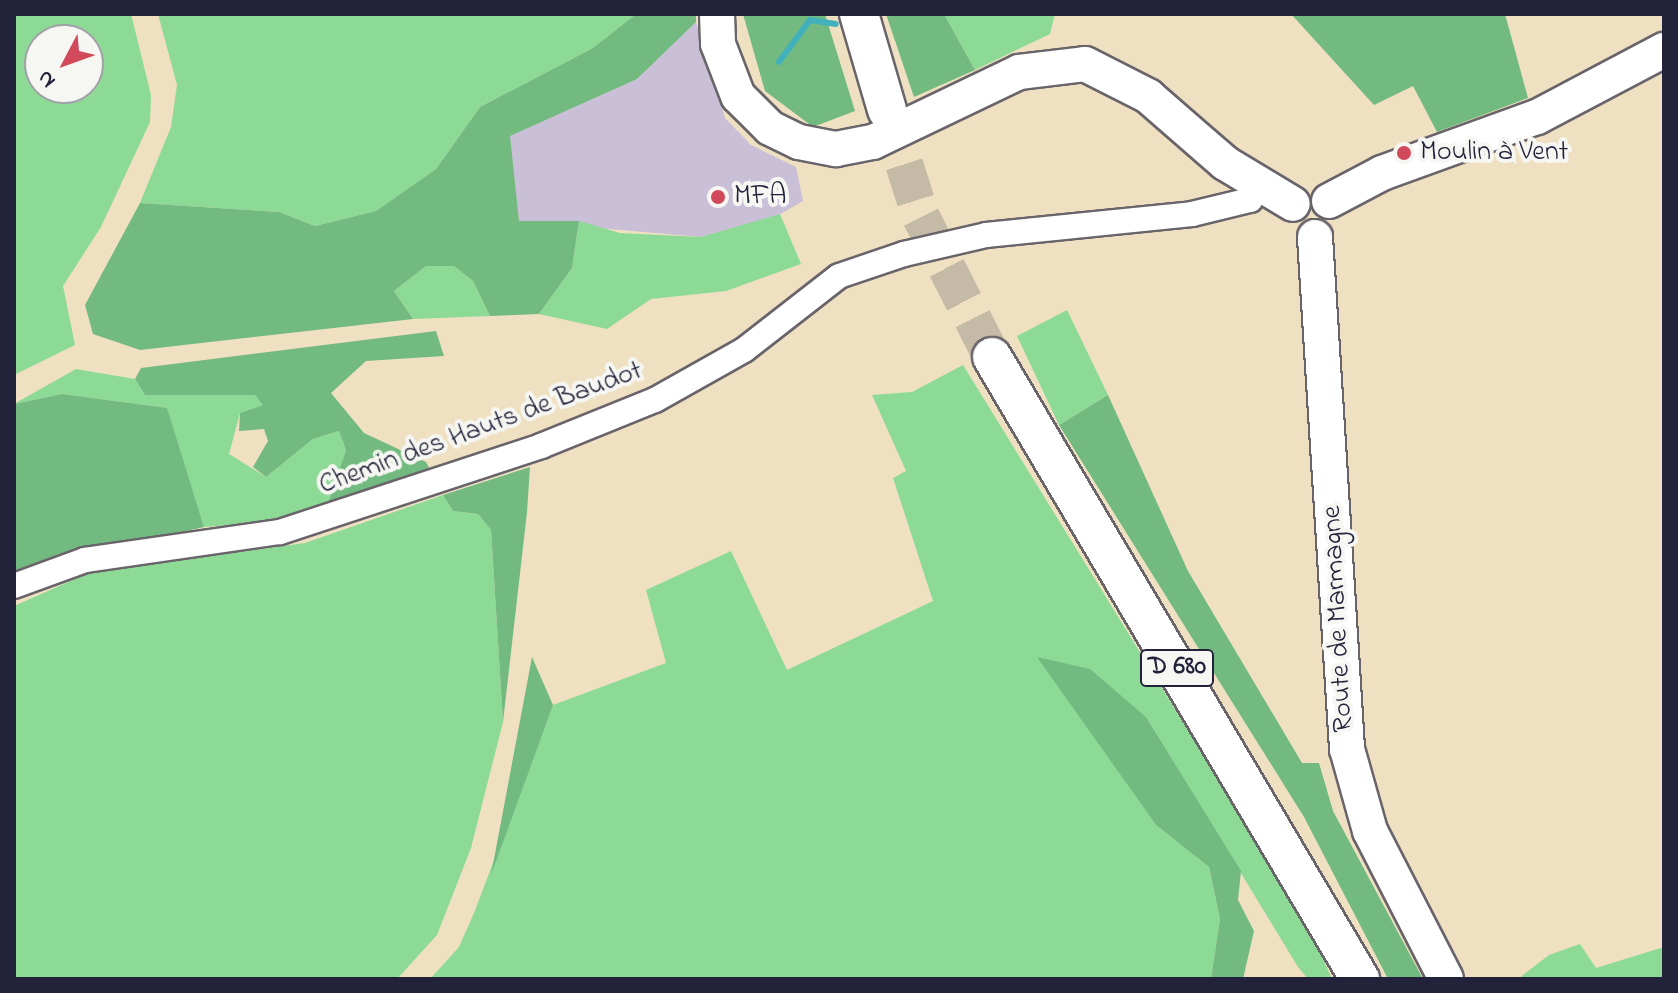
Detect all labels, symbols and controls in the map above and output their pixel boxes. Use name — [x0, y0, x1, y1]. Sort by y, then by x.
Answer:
north arrow — [24, 24, 104, 104]
text: N — [30, 62, 64, 95]
place label: Moulin à Vent — [1420, 136, 1568, 170]
marker: Moulin à Vent — [1395, 144, 1413, 162]
place label: MFA — [734, 180, 786, 214]
marker: MFA — [709, 188, 727, 206]
street label: Chemin des Hauts de Baudot — [315, 355, 647, 503]
street label: Route de Marmagne — [1316, 505, 1362, 733]
road number: D 680 — [1139, 646, 1215, 690]

